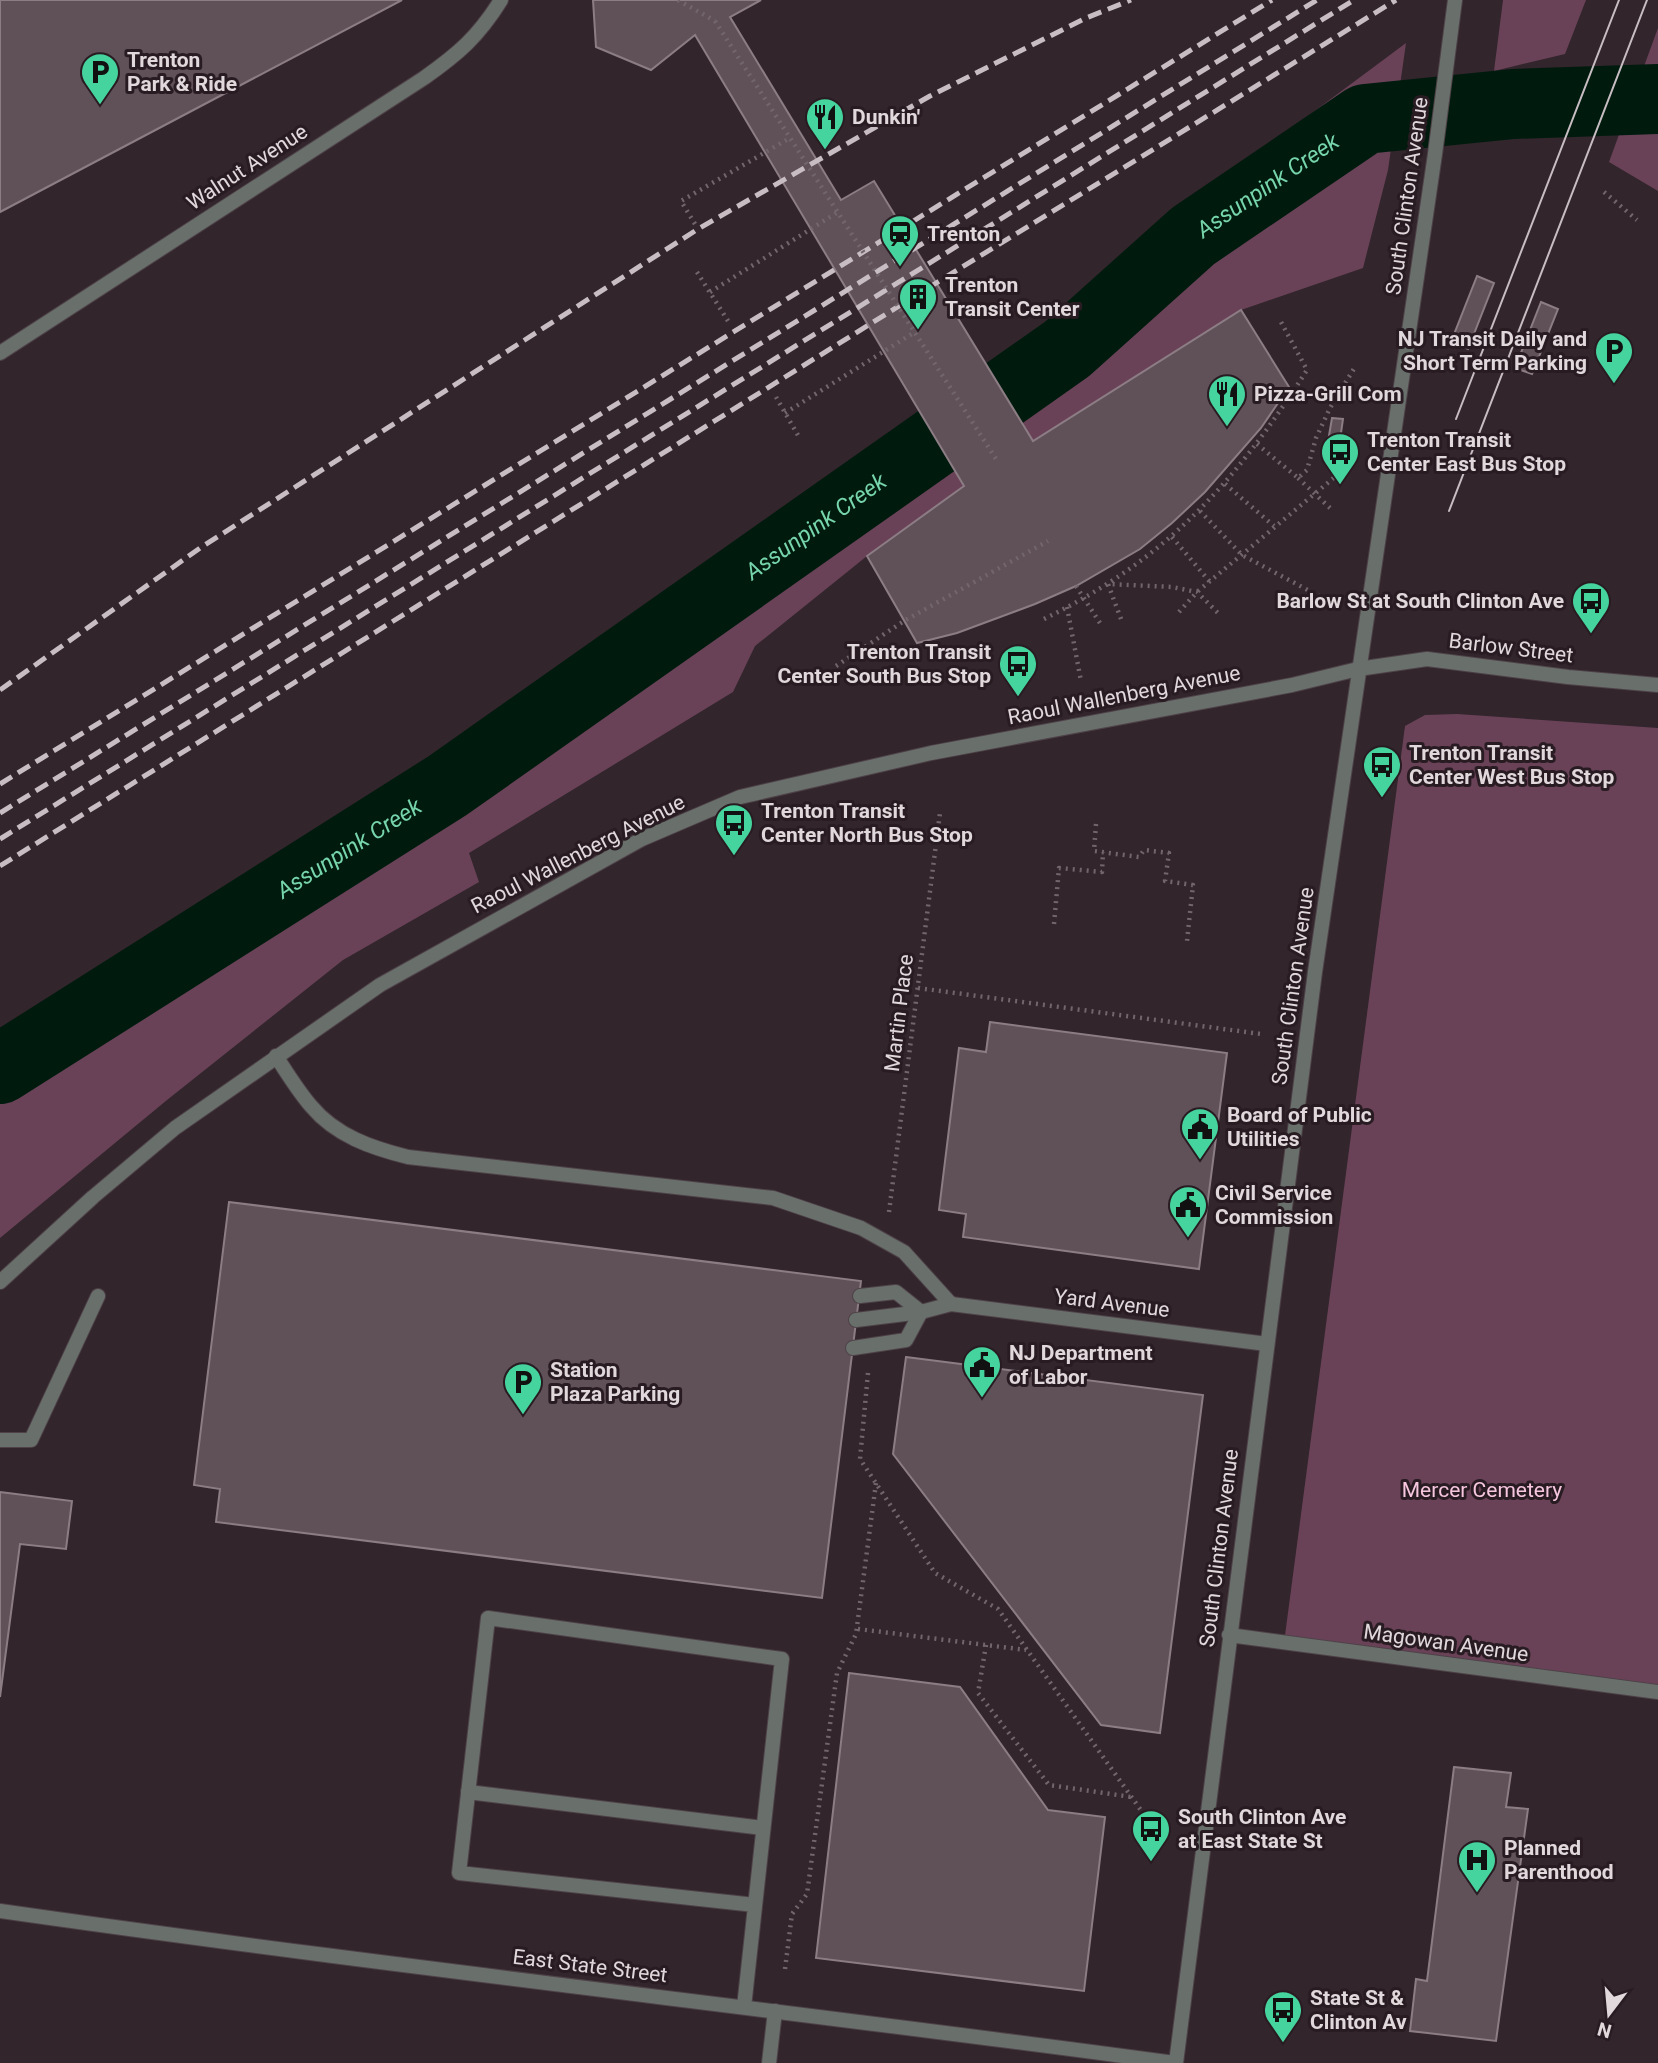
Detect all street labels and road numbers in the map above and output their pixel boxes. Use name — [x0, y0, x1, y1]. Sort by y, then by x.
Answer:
street label: South Clinton Avenue — [1381, 96, 1433, 296]
street label: Walnut Avenue — [182, 119, 312, 215]
street label: Barlow Street — [1447, 628, 1575, 668]
street label: Raoul Wallenberg Avenue — [1006, 661, 1242, 729]
street label: Raoul Wallenberg Avenue — [467, 790, 689, 918]
street label: South Clinton Avenue — [1267, 886, 1319, 1086]
street label: Martin Place — [880, 953, 918, 1073]
street label: Yard Avenue — [1053, 1284, 1171, 1322]
street label: South Clinton Avenue — [1195, 1448, 1243, 1648]
street label: Magowan Avenue — [1362, 1620, 1530, 1666]
street label: East State Street — [511, 1945, 669, 1987]

